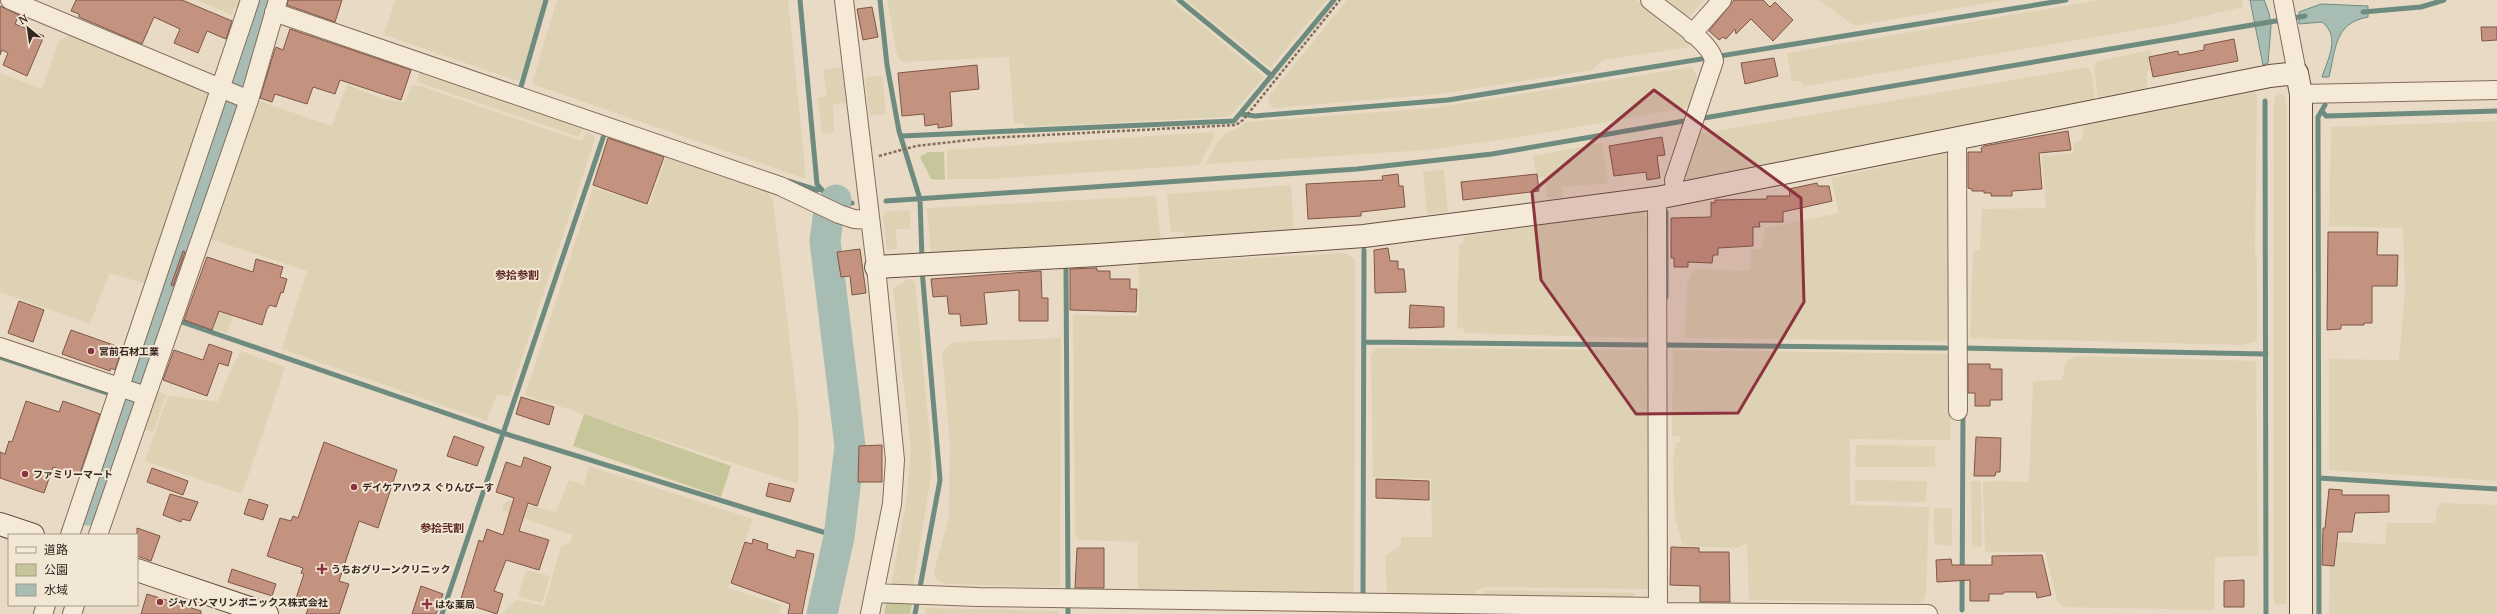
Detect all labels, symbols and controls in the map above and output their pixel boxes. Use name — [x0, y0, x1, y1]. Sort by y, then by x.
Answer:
north arrow — [8, 8, 48, 48]
text: N — [16, 11, 31, 27]
district label: 参拾参割 — [495, 268, 539, 282]
place label: 宮前石材工業 — [99, 345, 159, 358]
marker: 宮前石材工業 — [86, 346, 96, 356]
place label: ファミリーマート — [33, 468, 113, 481]
marker: ファミリーマート — [20, 469, 30, 479]
place label: デイケアハウス ぐりんぴーす — [362, 481, 494, 494]
marker: デイケアハウス ぐりんぴーす — [349, 482, 359, 492]
district label: 参拾弐割 — [420, 521, 464, 535]
legend — [8, 534, 138, 606]
text: 道路 — [44, 542, 68, 557]
text: 公園 — [44, 562, 68, 577]
marker: うちおグリーンクリニック — [316, 563, 328, 575]
place label: うちおグリーンクリニック — [331, 563, 451, 576]
text: 水域 — [44, 582, 68, 597]
place label: ジャパンマリンポニックス株式会社 — [168, 596, 329, 609]
marker: ジャパンマリンポニックス株式会社 — [155, 597, 165, 607]
place label: はな薬局 — [435, 598, 475, 611]
marker: はな薬局 — [422, 599, 432, 609]

